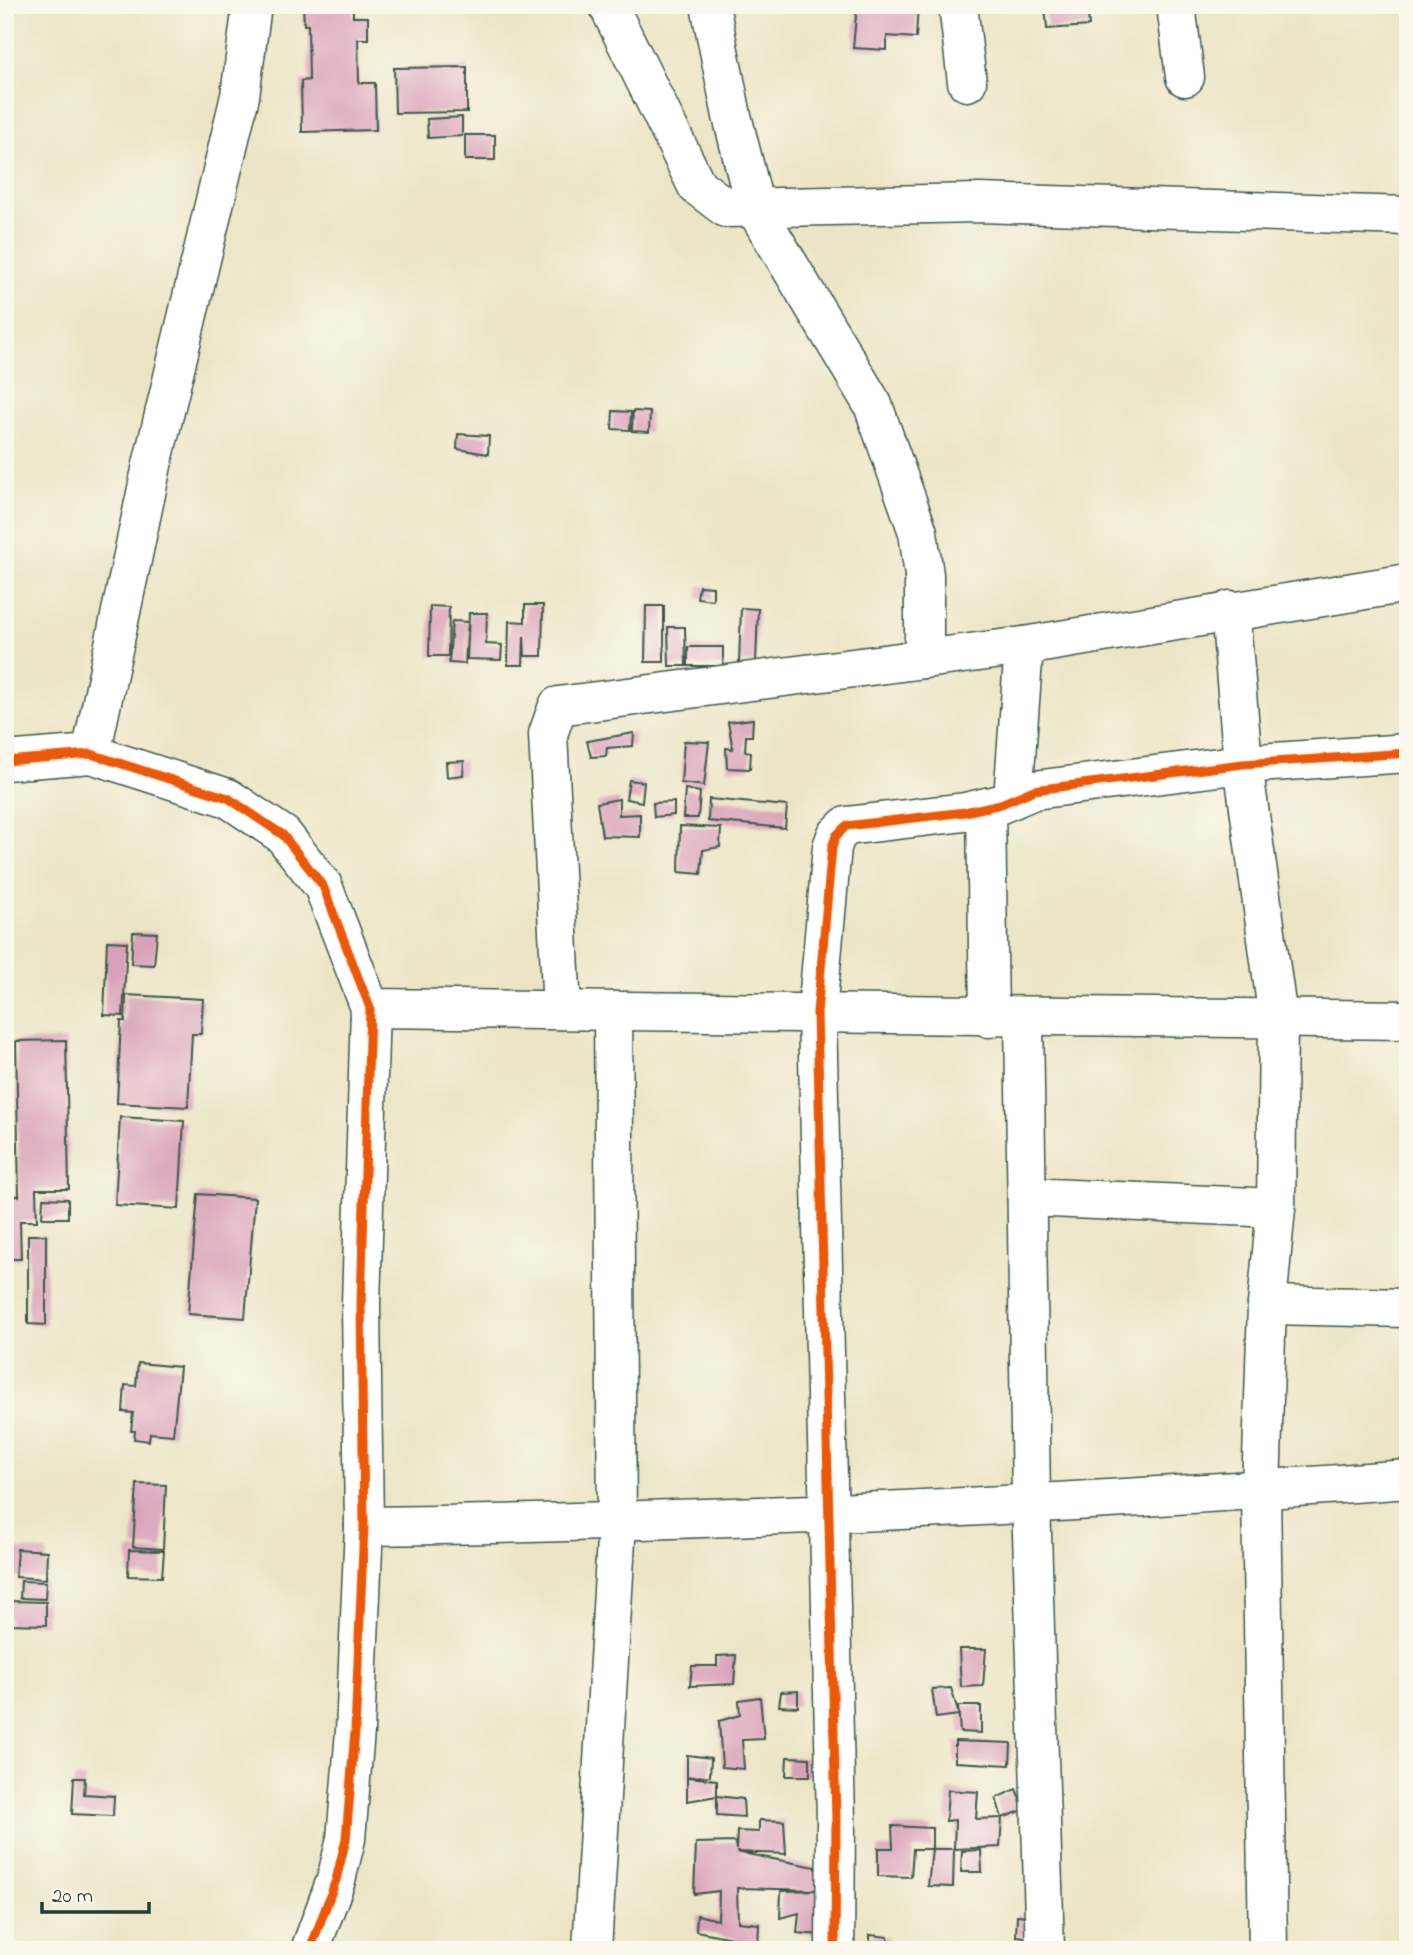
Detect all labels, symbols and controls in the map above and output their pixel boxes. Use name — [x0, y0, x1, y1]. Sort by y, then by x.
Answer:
scale bar — [42, 1871, 149, 1915]
text: 20 m — [52, 1882, 93, 1912]

